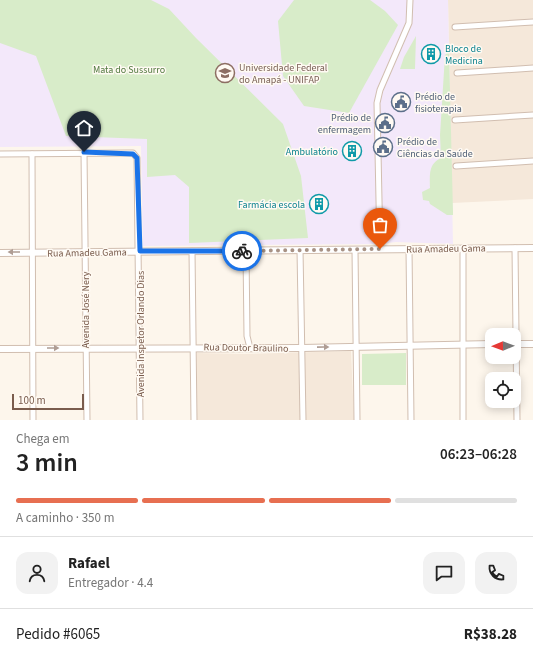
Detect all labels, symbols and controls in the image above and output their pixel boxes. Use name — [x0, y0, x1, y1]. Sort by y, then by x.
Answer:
place label: Bloco de Medicina — [445, 42, 483, 68]
building icon: Bloco de Medicina — [420, 43, 442, 65]
place label: Universidade Federal do Amapá - UNIFAP — [239, 61, 328, 87]
school or university icon: Universidade Federal do Amapá - UNIFAP — [214, 62, 236, 84]
park label: Mata do Sussurro — [93, 63, 165, 77]
place label: Prédio de fisioterapia — [415, 90, 462, 116]
public building icon: Prédio de fisioterapia — [390, 91, 412, 113]
pin — [67, 111, 101, 152]
place label: Prédio de enfermagem — [318, 111, 371, 137]
public building icon: Prédio de enfermagem — [374, 112, 396, 134]
icon: home — [73, 117, 95, 139]
place label: Prédio de Ciências da Saúde — [397, 135, 473, 161]
public building icon: Prédio de Ciências da Saúde — [372, 136, 394, 158]
building icon: Ambulatório — [341, 140, 363, 162]
place label: Ambulatório — [286, 145, 338, 159]
building icon: Farmácia escola — [308, 193, 330, 215]
place label: Farmácia escola — [238, 198, 305, 212]
pin — [363, 208, 397, 249]
icon: bag — [369, 214, 391, 236]
courier — [222, 231, 262, 271]
icon: bike — [231, 240, 253, 262]
street label: Rua Amadeu Gama — [406, 241, 486, 257]
street label: Rua Amadeu Gama — [47, 245, 127, 261]
one-way arrow — [8, 249, 20, 256]
street label: Avenida José Nery — [79, 271, 93, 348]
street label: Avenida Inspetor Orlando Dias — [134, 271, 148, 397]
north arrow — [485, 328, 521, 364]
map controls — [485, 328, 521, 408]
street label: Rua Doutor Braulino — [203, 340, 289, 356]
one-way arrow — [317, 344, 330, 350]
one-way arrow — [47, 345, 59, 352]
button: locate — [485, 372, 521, 408]
scale bar — [12, 392, 84, 411]
text: 100 m — [18, 393, 46, 408]
text: Chega em — [16, 430, 70, 448]
text: 3 min — [16, 444, 78, 481]
text: 06:23–06:28 — [440, 444, 517, 465]
text: A caminho · 350 m — [16, 509, 114, 527]
button: person — [16, 552, 58, 594]
button: chat — [423, 552, 465, 594]
button: phone — [475, 552, 517, 594]
text: Rafael — [68, 553, 110, 574]
text: Entregador · 4.4 — [68, 574, 153, 592]
text: Pedido #6065 — [16, 624, 100, 645]
text: R$38.28 — [464, 624, 517, 645]

